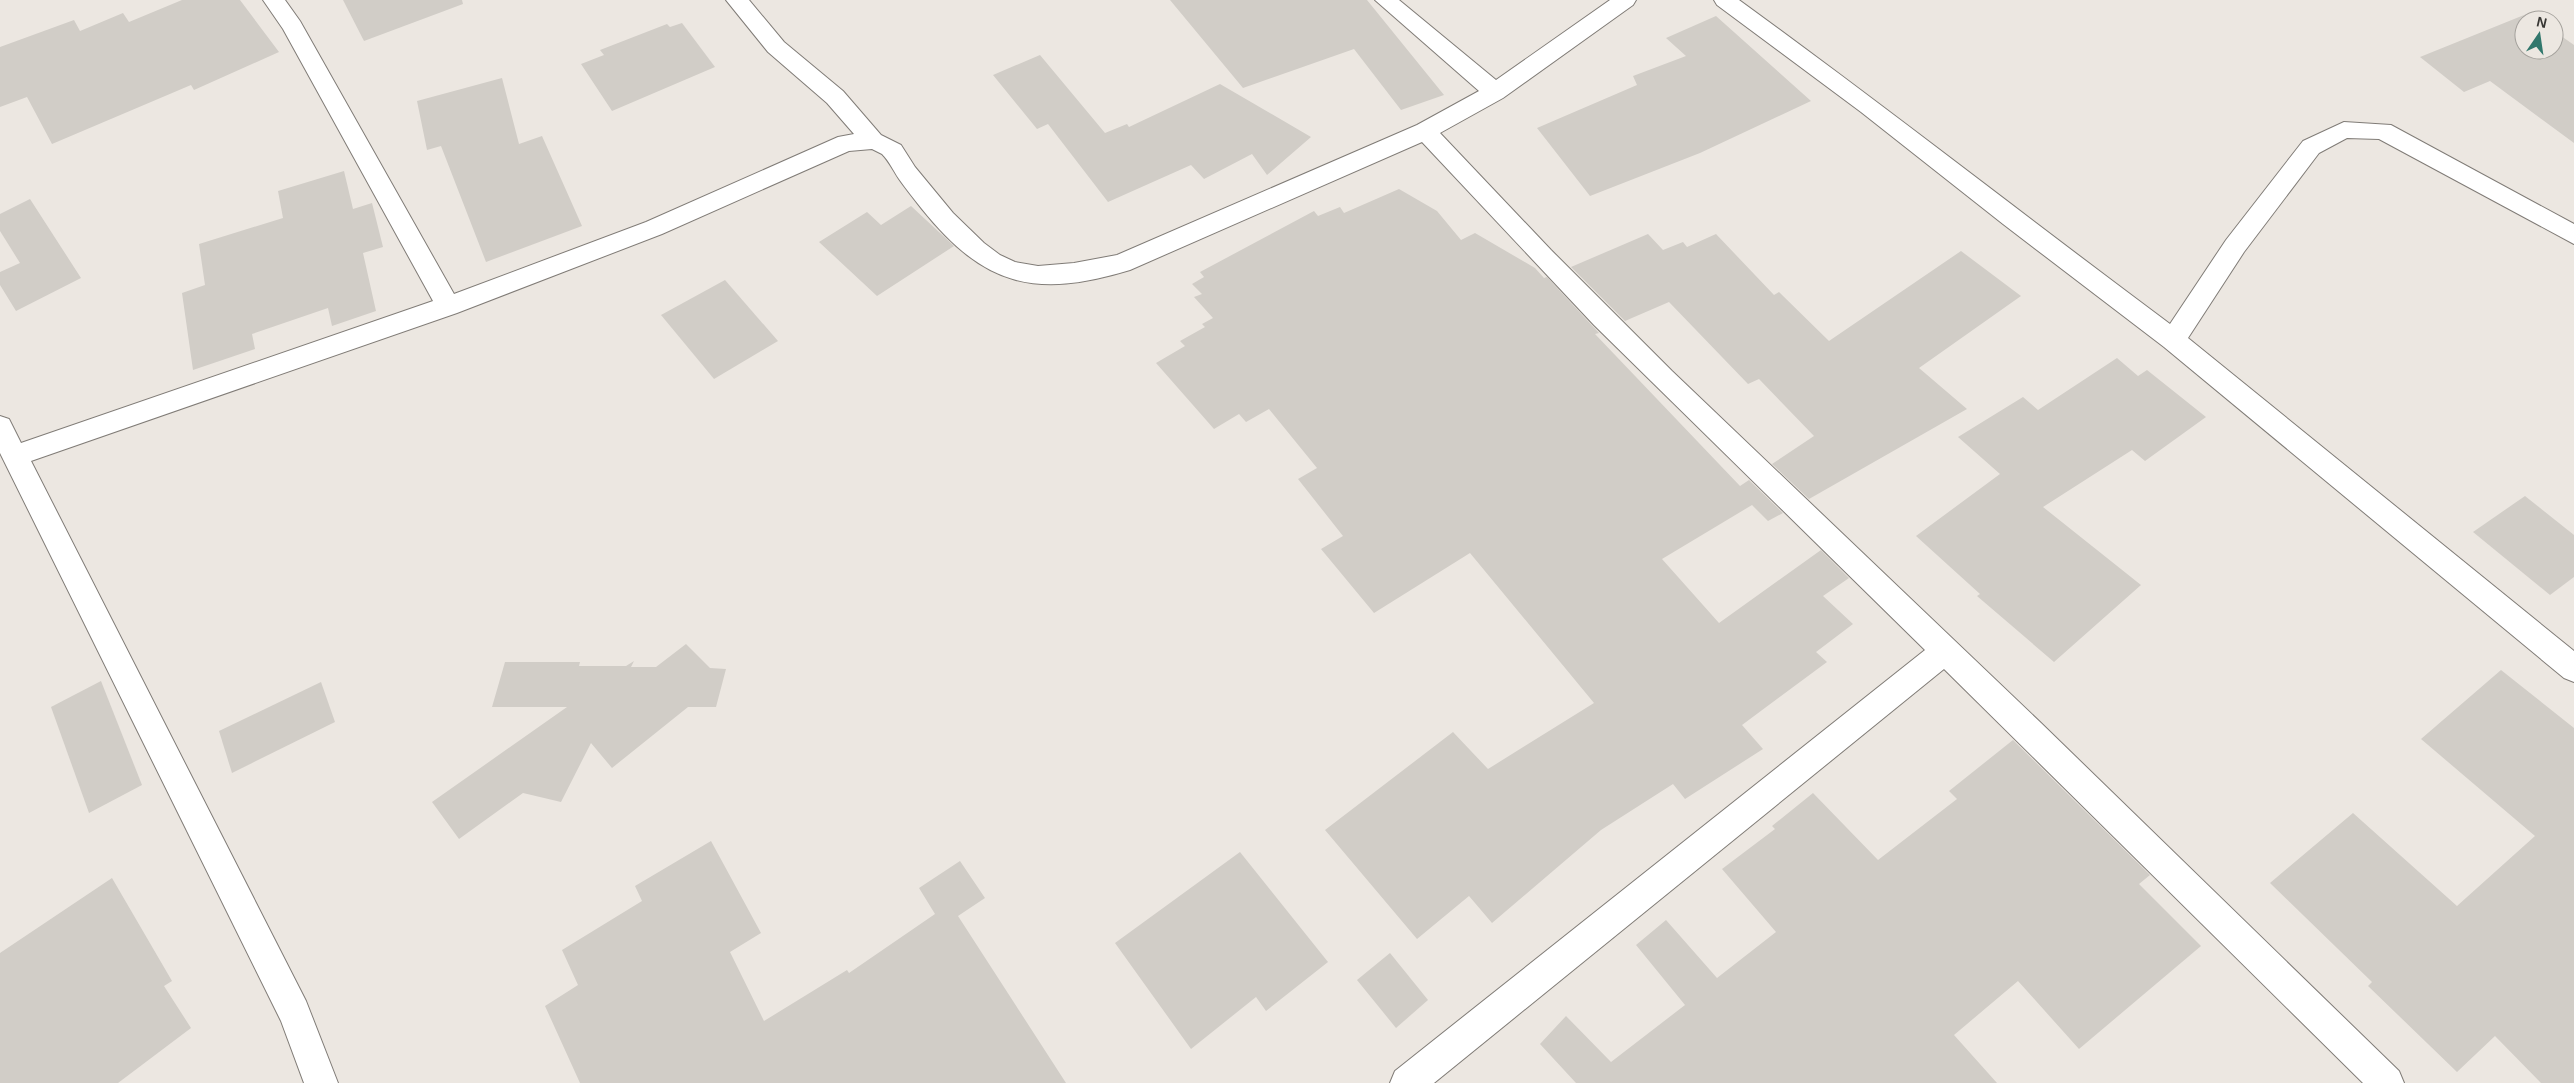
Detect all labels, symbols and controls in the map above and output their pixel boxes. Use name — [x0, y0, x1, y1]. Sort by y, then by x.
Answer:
north arrow — [2514, 10, 2564, 60]
text: N — [2535, 13, 2549, 31]

